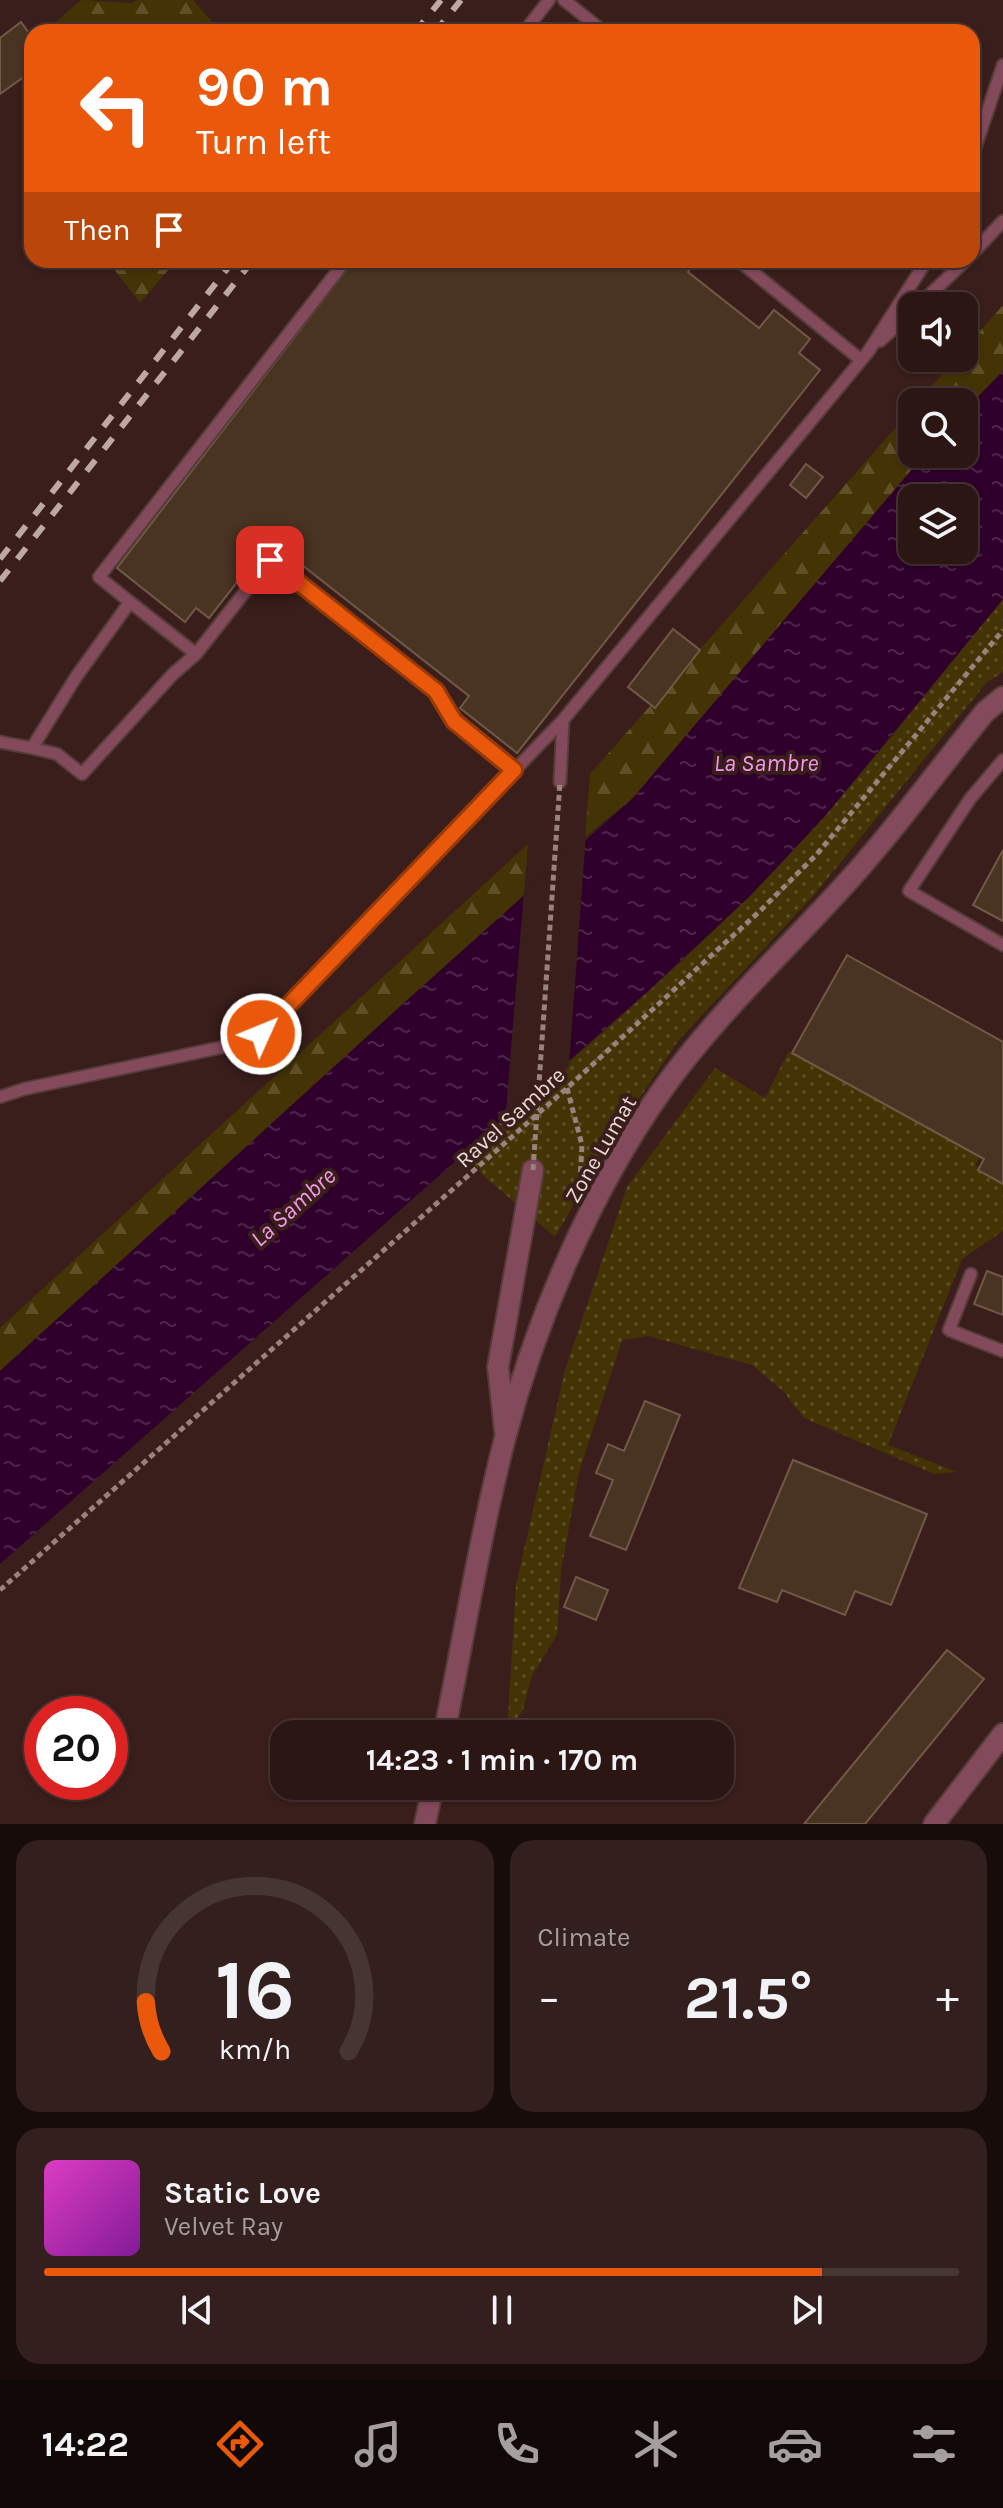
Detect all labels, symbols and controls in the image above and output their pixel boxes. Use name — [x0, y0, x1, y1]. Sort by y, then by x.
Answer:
text: 90 m — [196, 54, 333, 119]
icon: left — [64, 56, 168, 160]
text: Turn left — [196, 121, 331, 163]
icon: arrive — [147, 208, 191, 252]
text: Then — [64, 212, 131, 248]
map controls — [898, 292, 978, 564]
button: sound — [898, 292, 978, 372]
button: search — [898, 388, 978, 468]
button: layers — [898, 484, 978, 564]
pin — [236, 526, 304, 594]
icon: arrive — [248, 538, 292, 582]
water label: La Sambre — [714, 749, 818, 777]
position arrow — [219, 992, 303, 1076]
street label: Ravel Sambre — [451, 1062, 570, 1173]
street label: Zone Lumat — [560, 1091, 642, 1208]
water label: La Sambre — [245, 1162, 341, 1252]
speed limit sign: 20 — [24, 1696, 128, 1800]
text: 14:23 · 1 min · 170 m — [366, 1742, 638, 1778]
text: Climate — [538, 1922, 630, 1953]
text: 16 — [215, 1942, 295, 2039]
text: 21.5° — [684, 1963, 813, 2033]
text: − — [538, 1972, 561, 2023]
text: + — [936, 1972, 959, 2023]
text: km/h — [219, 2033, 291, 2066]
text: Static Love — [164, 2175, 321, 2211]
text: Velvet Ray — [164, 2211, 283, 2242]
icon: previous — [175, 2288, 219, 2332]
icon: pause — [480, 2288, 524, 2332]
icon: next — [785, 2288, 829, 2332]
icon: directions — [212, 2416, 268, 2472]
icon: music — [350, 2416, 406, 2472]
icon: phone — [489, 2416, 545, 2472]
icon: climate — [628, 2416, 684, 2472]
icon: car — [767, 2416, 823, 2472]
icon: filters — [906, 2416, 962, 2472]
text: 14:22 — [41, 2423, 129, 2465]

